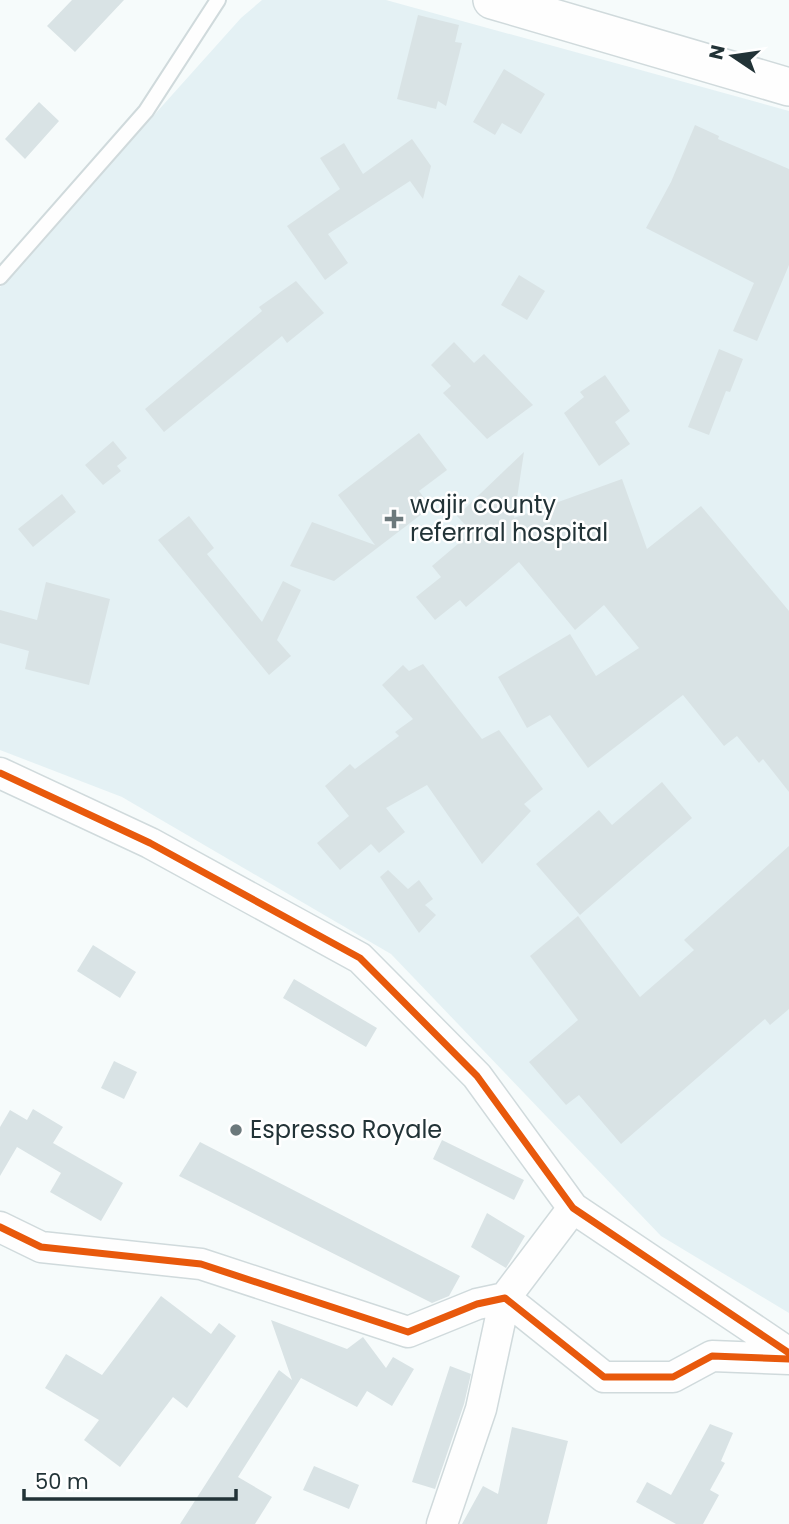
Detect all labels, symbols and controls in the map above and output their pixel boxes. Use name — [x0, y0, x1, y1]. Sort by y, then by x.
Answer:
north arrow — [698, 21, 768, 91]
text: N — [702, 42, 732, 62]
place label: wajir county referrral hospital — [410, 488, 608, 549]
marker: wajir county referrral hospital — [384, 509, 404, 529]
place label: Espresso Royale — [250, 1113, 442, 1146]
marker: Espresso Royale — [228, 1122, 244, 1138]
scale bar — [24, 1458, 236, 1502]
text: 50 m — [35, 1467, 89, 1496]

